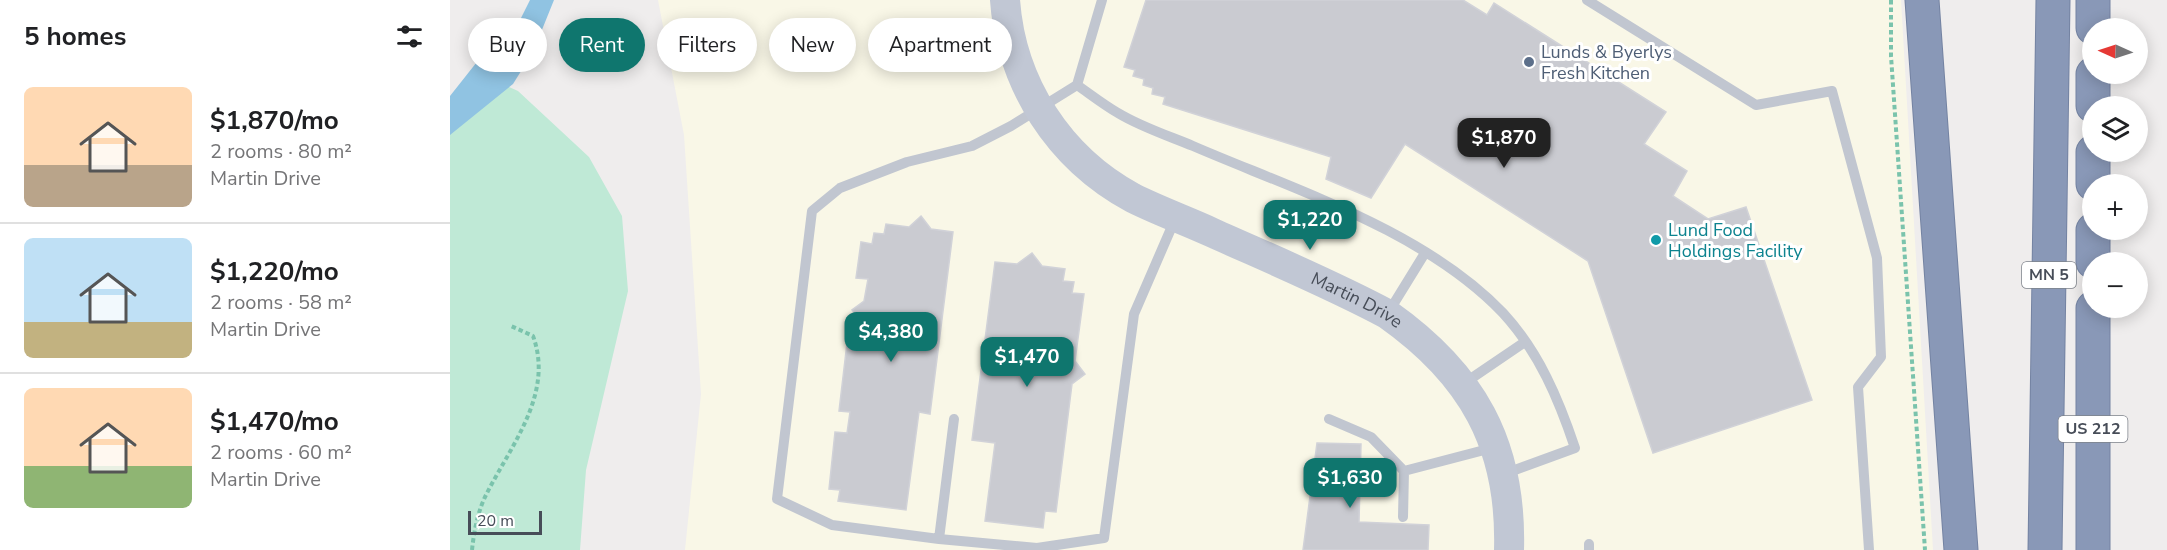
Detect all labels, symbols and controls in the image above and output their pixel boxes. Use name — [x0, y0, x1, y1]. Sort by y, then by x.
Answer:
chip: Buy — [468, 18, 547, 72]
chip: Rent — [559, 18, 645, 72]
chip: Filters — [657, 18, 757, 72]
chip: New — [769, 18, 856, 72]
chip: Apartment — [868, 18, 1012, 72]
north arrow — [2082, 18, 2148, 84]
map controls — [2082, 18, 2148, 318]
text: 5 homes — [24, 19, 126, 54]
icon: filters — [393, 20, 426, 53]
place label: Lunds & Byerlys Fresh Kitchen — [1541, 40, 1672, 85]
marker: Lunds & Byerlys Fresh Kitchen — [1522, 55, 1536, 69]
button: layers — [2082, 96, 2148, 162]
text: $1,870/mo — [210, 103, 339, 138]
icon: home — [72, 111, 144, 183]
pin: $1,870 — [1455, 118, 1553, 169]
text: $1,870 — [1472, 124, 1536, 151]
text: 2 rooms · 80 m² — [210, 138, 352, 165]
text: Martin Drive — [210, 165, 321, 192]
button: + — [2082, 174, 2148, 240]
pin: $1,220 — [1261, 200, 1359, 251]
text: $1,220 — [1278, 206, 1342, 233]
place label: Lund Food Holdings Facility — [1668, 218, 1803, 263]
marker: Lund Food Holdings Facility — [1649, 233, 1663, 247]
button: − — [2082, 252, 2148, 318]
text: $1,220/mo — [210, 254, 339, 289]
icon: home — [72, 262, 144, 334]
road number: MN 5 — [2022, 262, 2076, 288]
street label: Martin Drive — [1307, 266, 1408, 334]
text: 2 rooms · 58 m² — [210, 289, 352, 316]
pin: $4,380 — [842, 312, 940, 363]
text: Martin Drive — [210, 316, 321, 343]
text: $4,380 — [859, 318, 923, 345]
pin: $1,470 — [978, 337, 1076, 388]
text: $1,470 — [995, 343, 1059, 370]
text: $1,470/mo — [210, 404, 339, 439]
icon: home — [72, 412, 144, 484]
road number: US 212 — [2058, 416, 2128, 442]
text: 2 rooms · 60 m² — [210, 439, 352, 466]
pin: $1,630 — [1301, 458, 1399, 509]
text: $1,630 — [1318, 464, 1382, 491]
text: Martin Drive — [210, 466, 321, 493]
scale bar — [468, 508, 542, 536]
text: 20 m — [477, 510, 514, 532]

